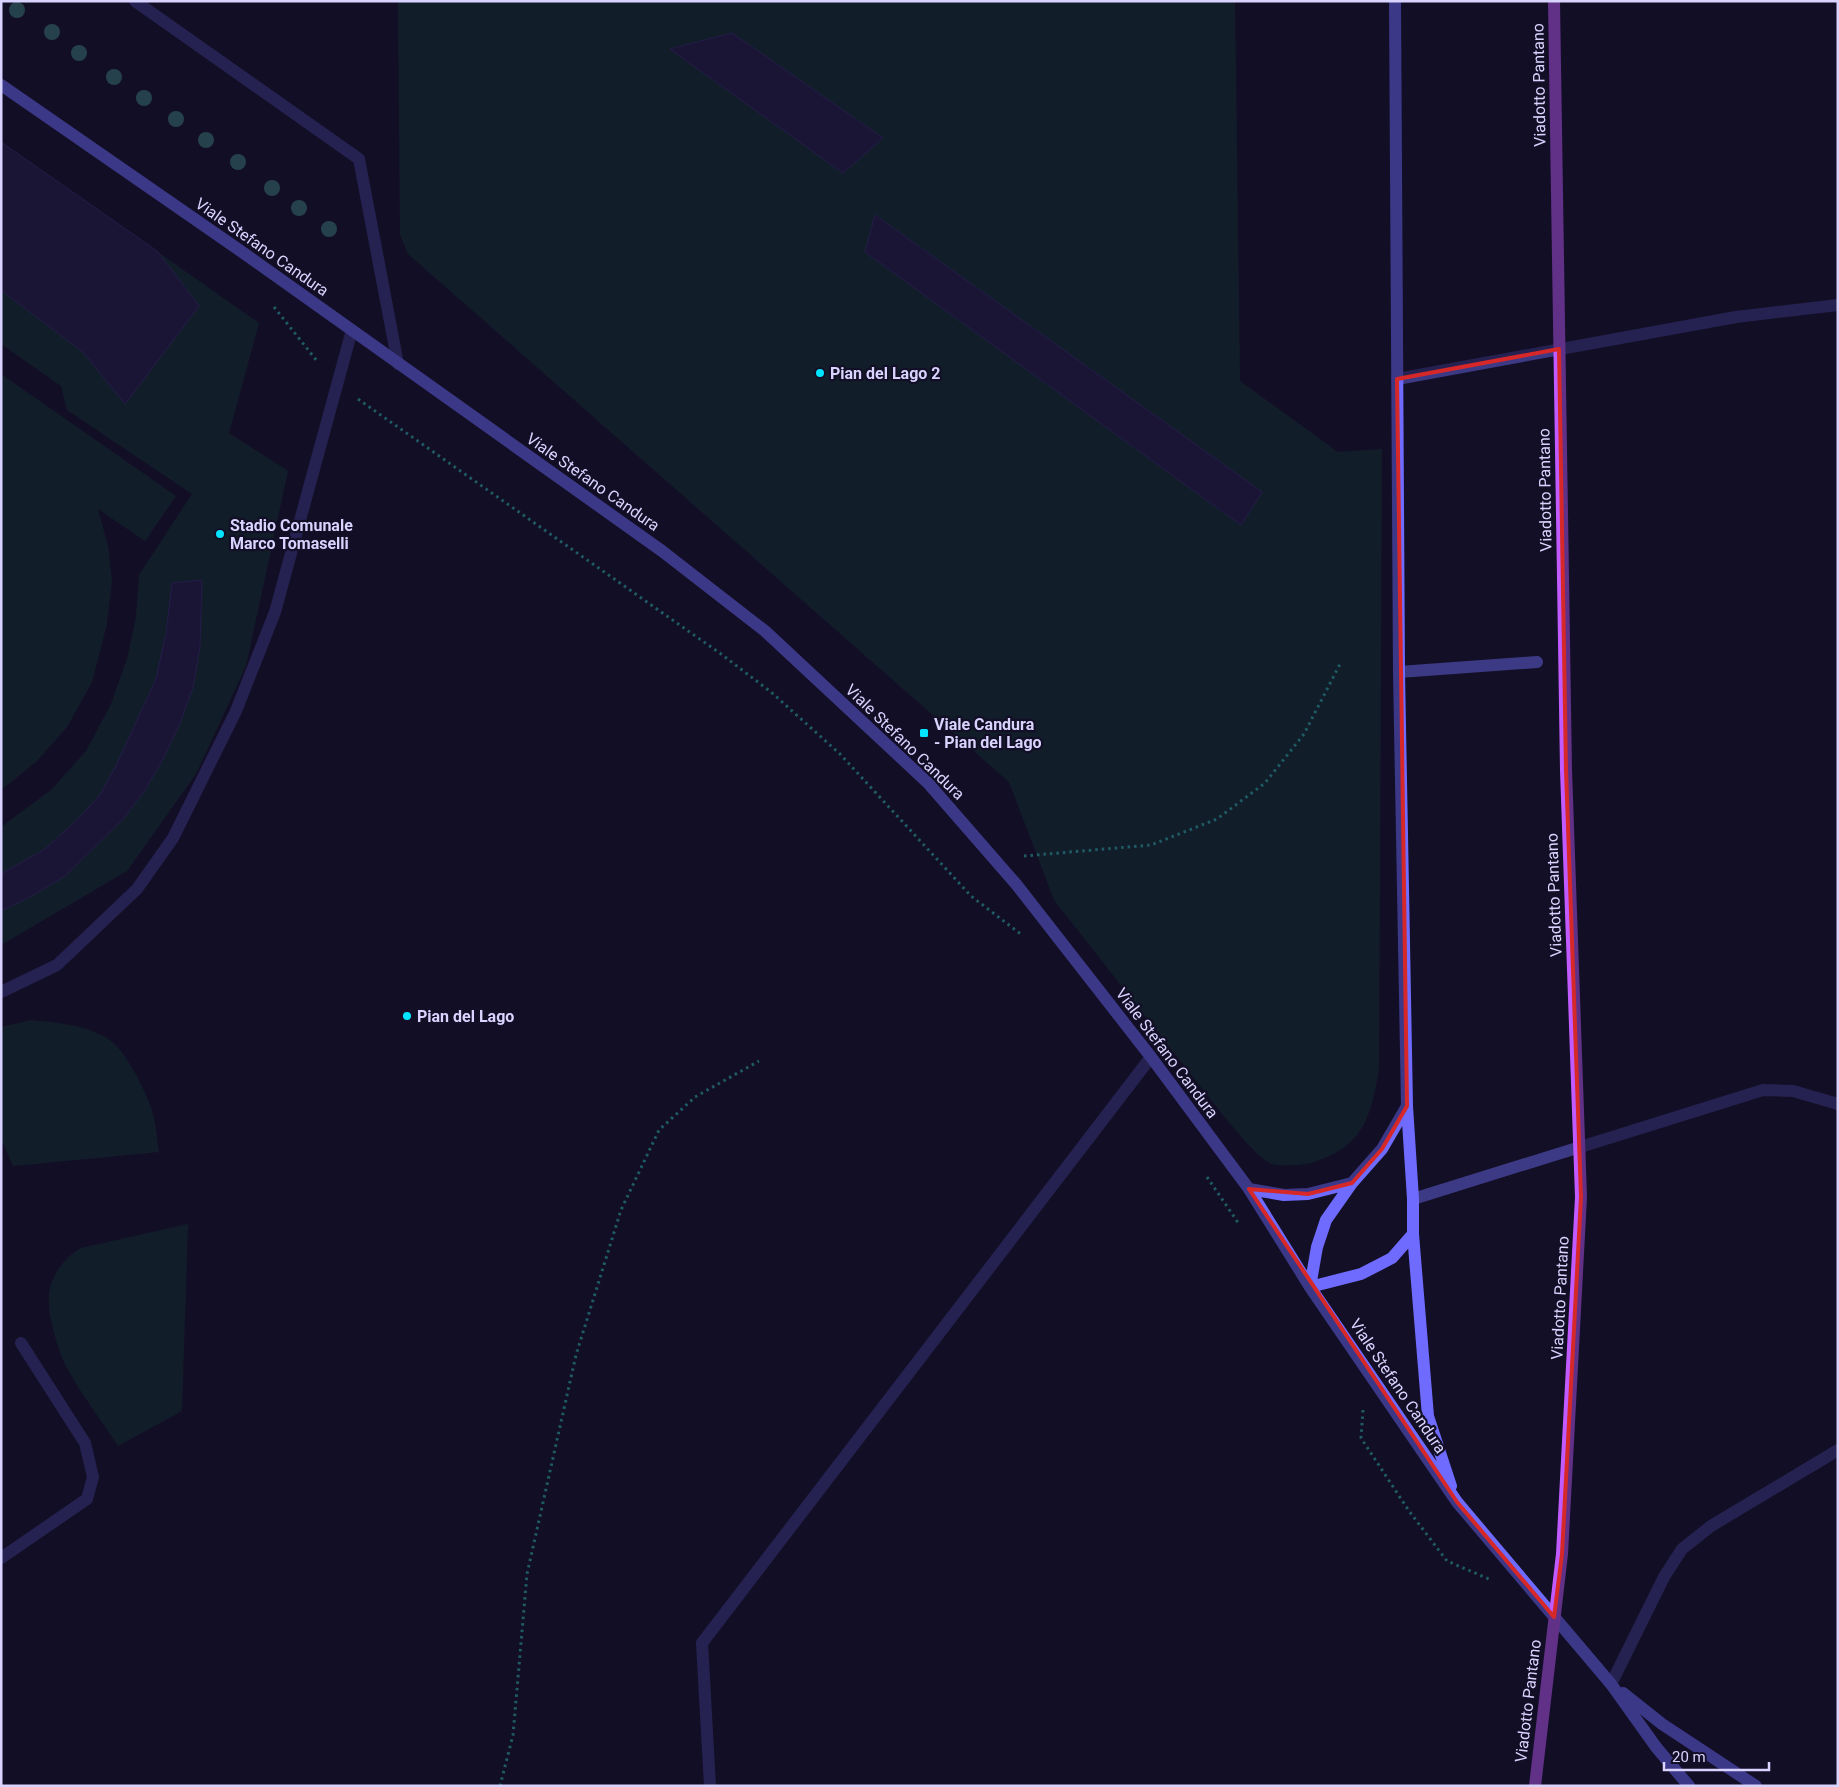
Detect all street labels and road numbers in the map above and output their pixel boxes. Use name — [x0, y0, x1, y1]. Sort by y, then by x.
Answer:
street label: Viadotto Pantano — [1528, 23, 1550, 147]
street label: Viale Stefano Candura — [192, 194, 332, 300]
street label: Viadotto Pantano — [1534, 428, 1556, 552]
street label: Viale Stefano Candura — [523, 429, 663, 535]
street label: Viale Stefano Candura — [842, 680, 968, 804]
street label: Viadotto Pantano — [1542, 833, 1566, 957]
street label: Viale Stefano Candura — [1112, 984, 1222, 1122]
street label: Viadotto Pantano — [1547, 1236, 1573, 1360]
street label: Viale Stefano Candura — [1346, 1315, 1450, 1457]
street label: Viadotto Pantano — [1511, 1638, 1545, 1764]

